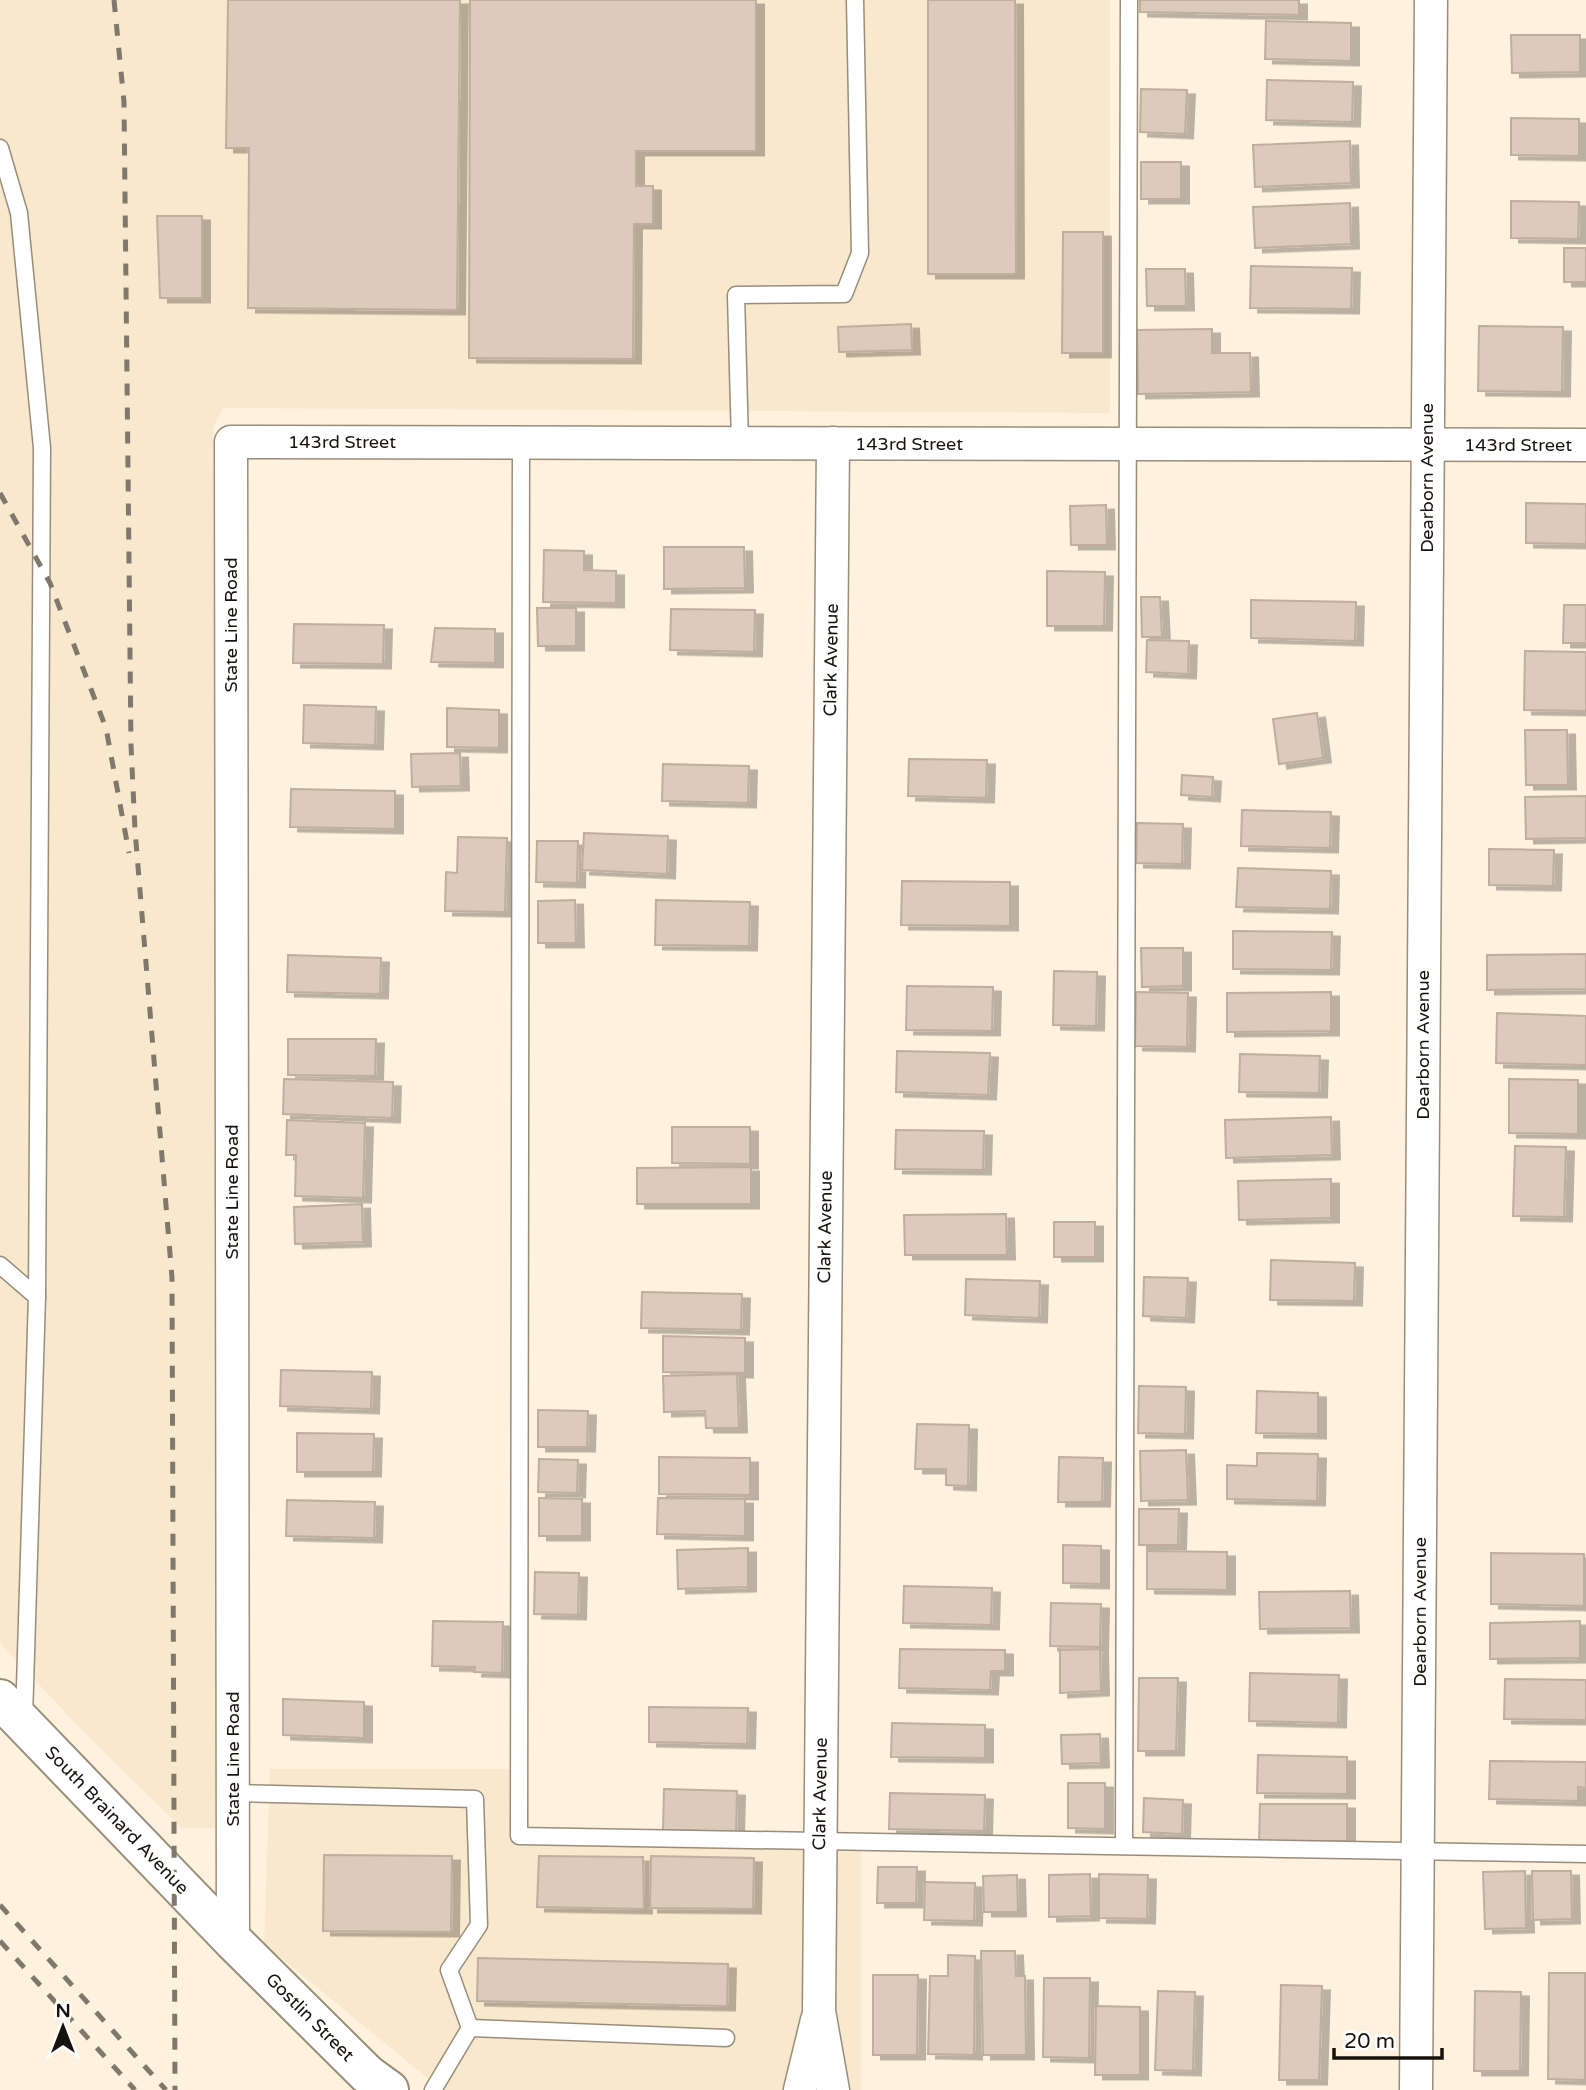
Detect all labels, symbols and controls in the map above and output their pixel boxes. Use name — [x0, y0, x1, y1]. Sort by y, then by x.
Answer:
street label: Dearborn Avenue — [1416, 403, 1438, 553]
street label: 143rd Street — [288, 431, 396, 453]
street label: 143rd Street — [855, 433, 963, 455]
street label: 143rd Street — [1464, 434, 1572, 456]
street label: State Line Road — [220, 558, 242, 693]
street label: Clark Avenue — [819, 603, 843, 717]
street label: Dearborn Avenue — [1412, 970, 1434, 1120]
street label: State Line Road — [221, 1125, 243, 1260]
street label: Clark Avenue — [813, 1170, 837, 1284]
street label: Dearborn Avenue — [1409, 1537, 1431, 1687]
street label: State Line Road — [222, 1692, 244, 1827]
street label: Clark Avenue — [808, 1737, 832, 1851]
street label: South Brainard Avenue — [40, 1741, 194, 1899]
street label: Gostlin Street — [261, 1968, 359, 2066]
north arrow — [28, 1992, 98, 2062]
text: N — [55, 2000, 71, 2022]
scale bar — [1334, 2016, 1442, 2060]
text: 20 m — [1344, 2029, 1395, 2054]

